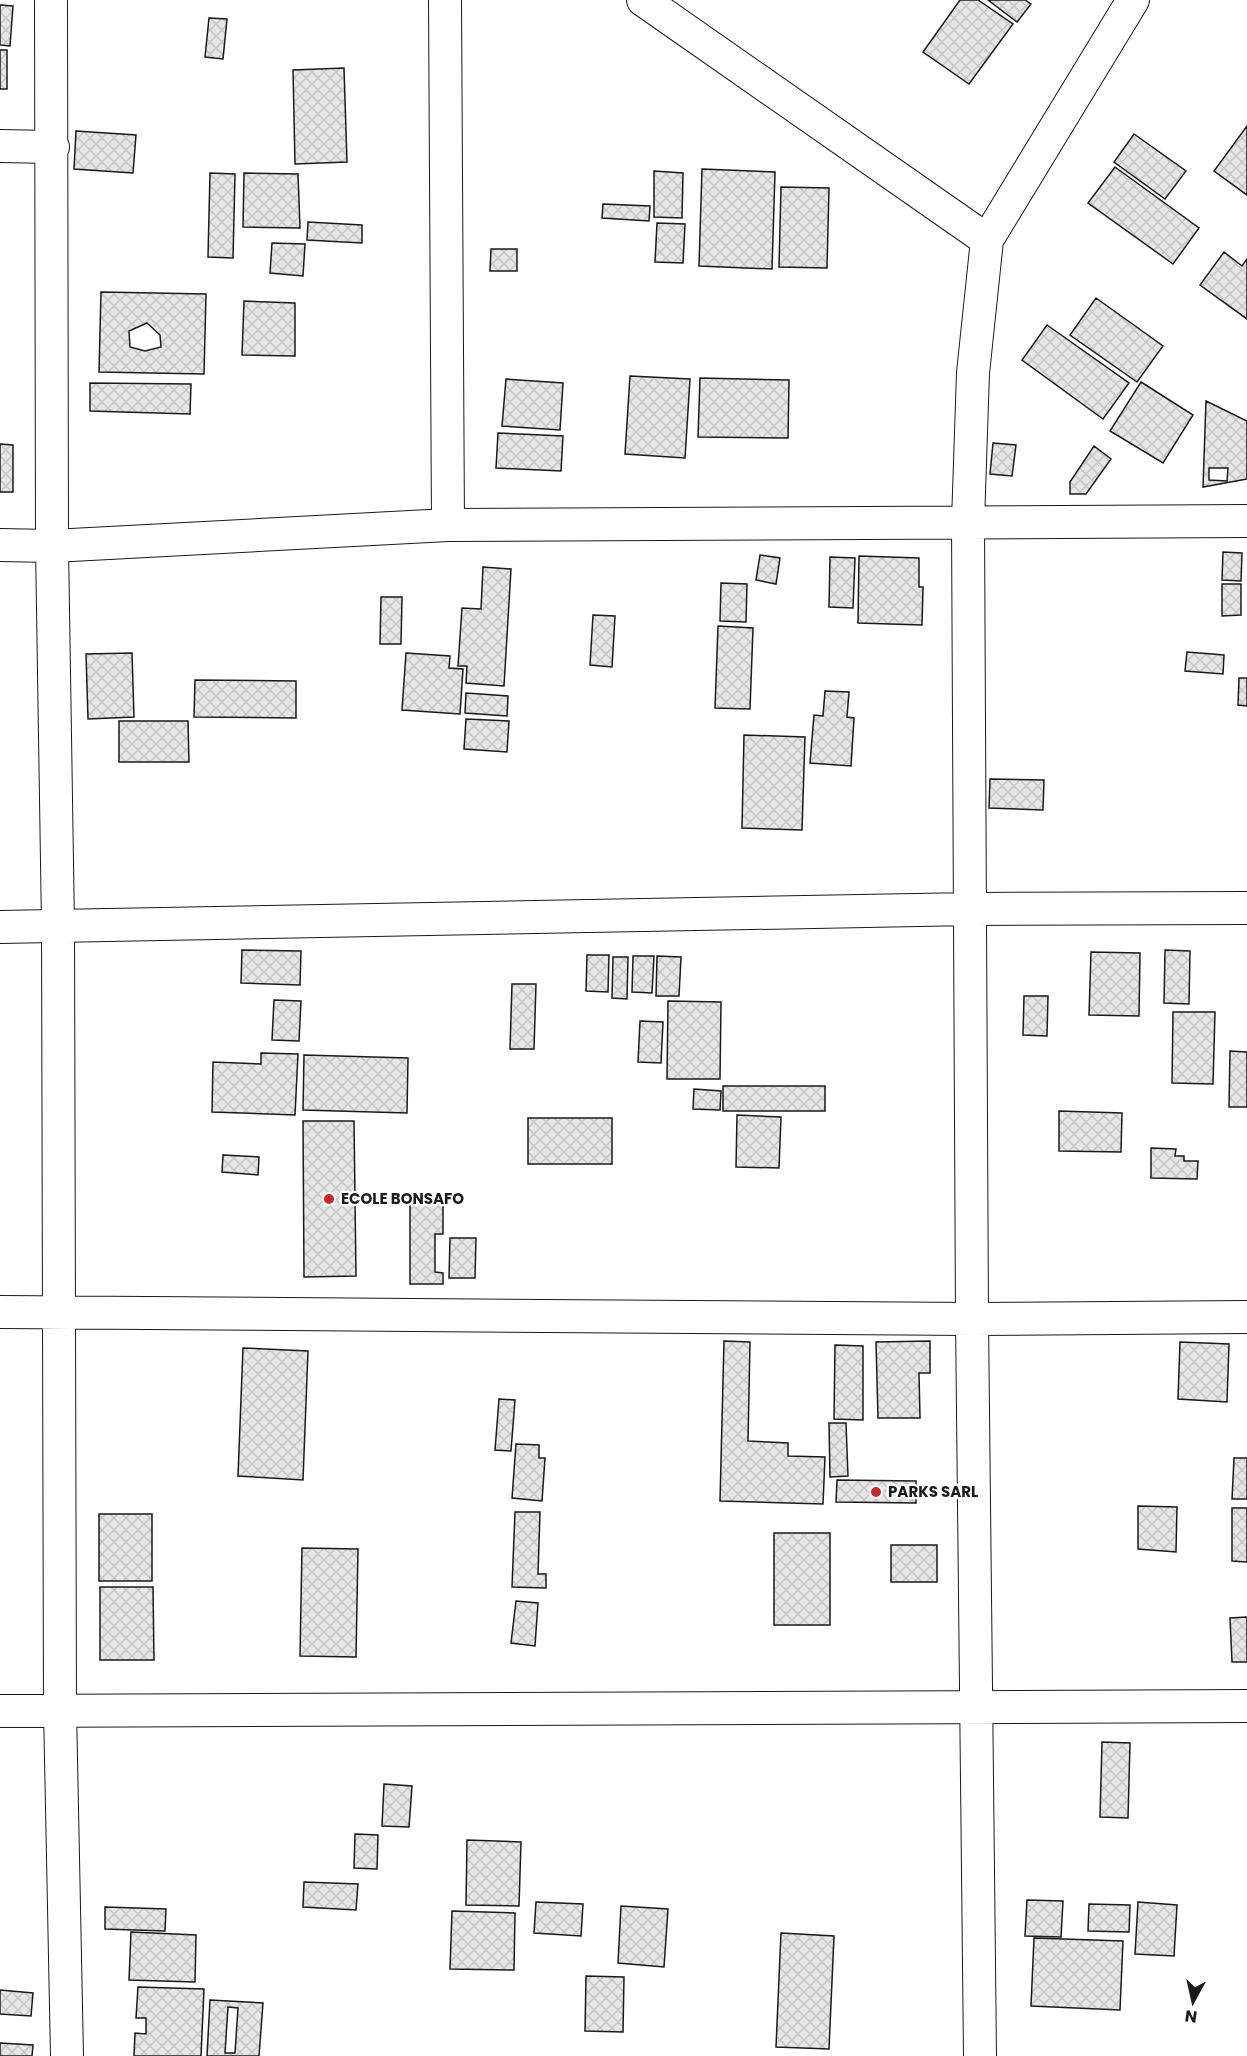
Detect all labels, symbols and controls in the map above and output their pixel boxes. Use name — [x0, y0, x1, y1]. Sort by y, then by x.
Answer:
place label: ECOLE BONSAFO — [341, 1188, 464, 1209]
marker: ECOLE BONSAFO — [322, 1192, 336, 1206]
place label: PARKS SARL — [888, 1481, 978, 1502]
marker: PARKS SARL — [869, 1485, 883, 1499]
north arrow — [1163, 1972, 1223, 2032]
text: N — [1183, 2004, 1199, 2029]

